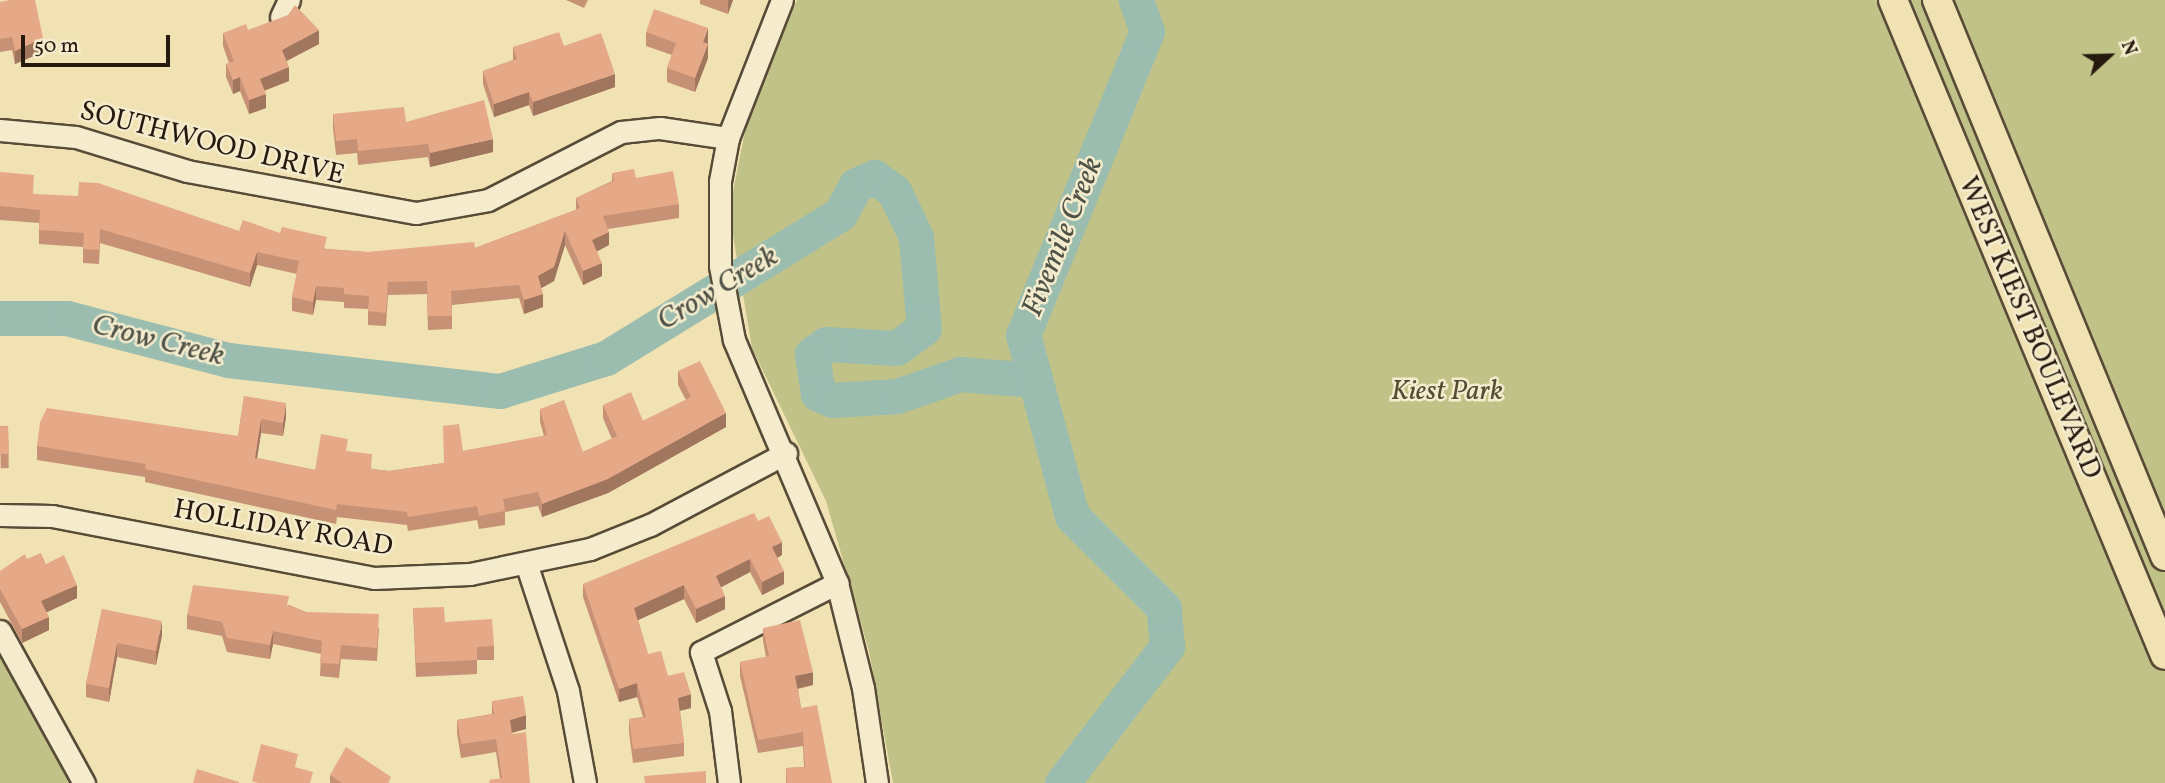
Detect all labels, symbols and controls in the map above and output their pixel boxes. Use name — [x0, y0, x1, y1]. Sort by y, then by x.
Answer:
scale bar — [24, 21, 173, 65]
north arrow — [2074, 21, 2144, 91]
text: 50 m — [34, 32, 79, 61]
text: N — [2114, 37, 2143, 59]
street label: SOUTHWOOD DRIVE — [76, 95, 348, 193]
water label: Fivemile Creek — [1015, 152, 1111, 322]
street label: WEST KIEST BOULEVARD — [1950, 171, 2108, 485]
water label: Crow Creek — [651, 239, 785, 339]
water label: Crow Creek — [88, 307, 228, 375]
park label: Kiest Park — [1391, 375, 1503, 409]
street label: HOLLIDAY ROAD — [170, 493, 396, 565]

